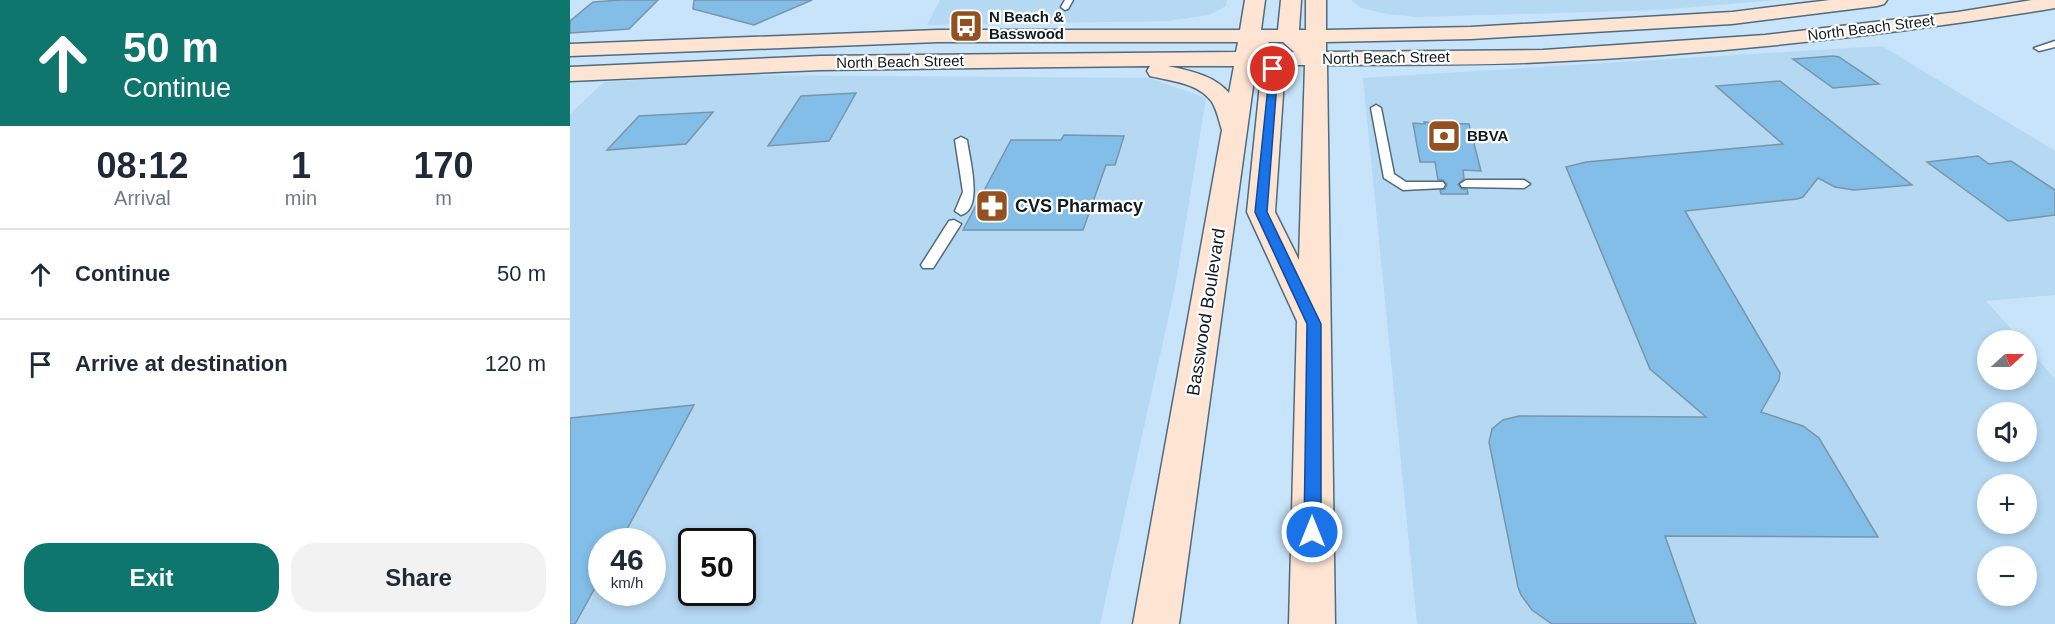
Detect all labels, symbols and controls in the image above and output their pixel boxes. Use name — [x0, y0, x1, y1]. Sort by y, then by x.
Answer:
bus stop icon: N Beach & Basswood — [948, 8, 984, 44]
place label: N Beach & Basswood — [989, 8, 1064, 42]
street label: North Beach Street — [1807, 11, 1936, 44]
icon: ahead — [24, 24, 102, 102]
text: 50 m — [123, 24, 219, 71]
pin — [1247, 43, 1298, 94]
street label: North Beach Street — [1322, 48, 1451, 67]
street label: North Beach Street — [836, 52, 965, 71]
icon: arrive — [1256, 52, 1289, 85]
text: Continue — [123, 73, 231, 103]
bank icon: BBVA — [1426, 118, 1462, 154]
place label: BBVA — [1467, 127, 1509, 144]
text: 08:12 — [96, 145, 188, 186]
text: 1 — [291, 145, 311, 186]
text: 170 — [413, 145, 474, 186]
text: Arrival — [114, 187, 171, 209]
text: min — [285, 187, 317, 209]
text: m — [435, 187, 452, 209]
pharmacy icon: CVS Pharmacy — [974, 188, 1010, 224]
place label: CVS Pharmacy — [1015, 196, 1143, 216]
street label: Basswood Boulevard — [1183, 227, 1229, 397]
icon: ahead — [24, 258, 57, 291]
text: Continue — [75, 261, 170, 286]
text: 50 m — [497, 261, 546, 286]
north arrow — [1977, 330, 2037, 390]
map controls — [1977, 330, 2037, 606]
icon: arrive — [24, 348, 57, 381]
text: Arrive at destination — [75, 351, 288, 376]
text: 120 m — [485, 351, 546, 376]
button: sound — [1977, 402, 2037, 462]
button: + — [1977, 474, 2037, 534]
position arrow — [1280, 500, 1344, 564]
speed limit sign: 50 — [678, 528, 756, 606]
button: Exit — [24, 543, 279, 612]
button: Share — [291, 543, 546, 612]
text: 46 — [610, 543, 644, 576]
button: − — [1977, 546, 2037, 606]
text: km/h — [611, 574, 643, 591]

